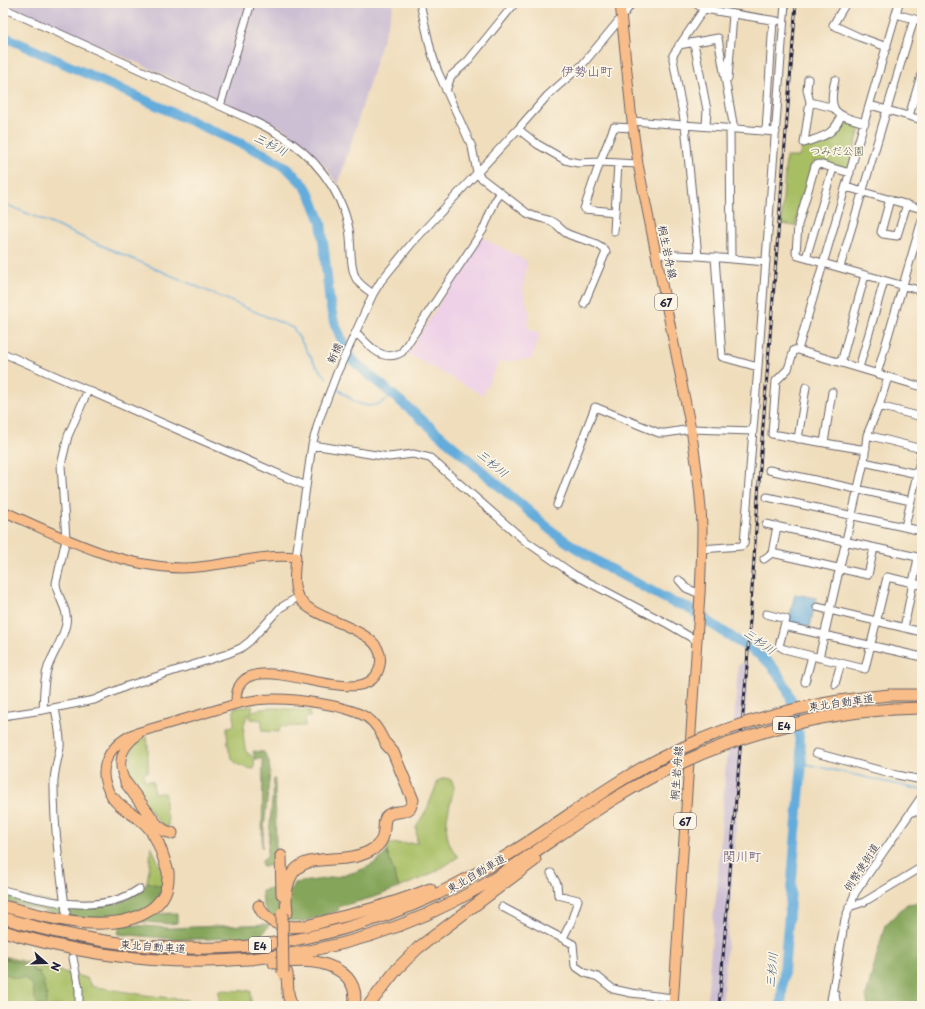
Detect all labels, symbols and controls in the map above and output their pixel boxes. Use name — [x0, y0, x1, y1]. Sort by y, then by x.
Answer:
district label: 伊勢山町 — [561, 61, 613, 80]
water label: 三杉川 — [251, 128, 291, 160]
park label: つみだ公園 — [810, 142, 865, 159]
street label: 桐生岩舟線 — [654, 223, 682, 281]
road number: 67 — [655, 294, 677, 310]
street label: 新橋 — [322, 339, 346, 367]
water label: 三杉川 — [473, 445, 513, 481]
water label: 三杉川 — [740, 623, 780, 659]
street label: 東北自動車道 — [807, 689, 875, 715]
road number: E4 — [773, 717, 795, 733]
street label: 桐生岩舟線 — [666, 745, 686, 801]
road number: 67 — [674, 813, 696, 829]
street label: 例幣使街道 — [839, 839, 883, 895]
district label: 関川町 — [722, 846, 762, 865]
street label: 東北自動車道 — [443, 849, 509, 897]
street label: 東北自動車道 — [119, 935, 187, 957]
road number: E4 — [249, 937, 271, 953]
north arrow — [26, 943, 66, 983]
water label: 三杉川 — [760, 951, 782, 989]
text: N — [46, 960, 65, 974]

